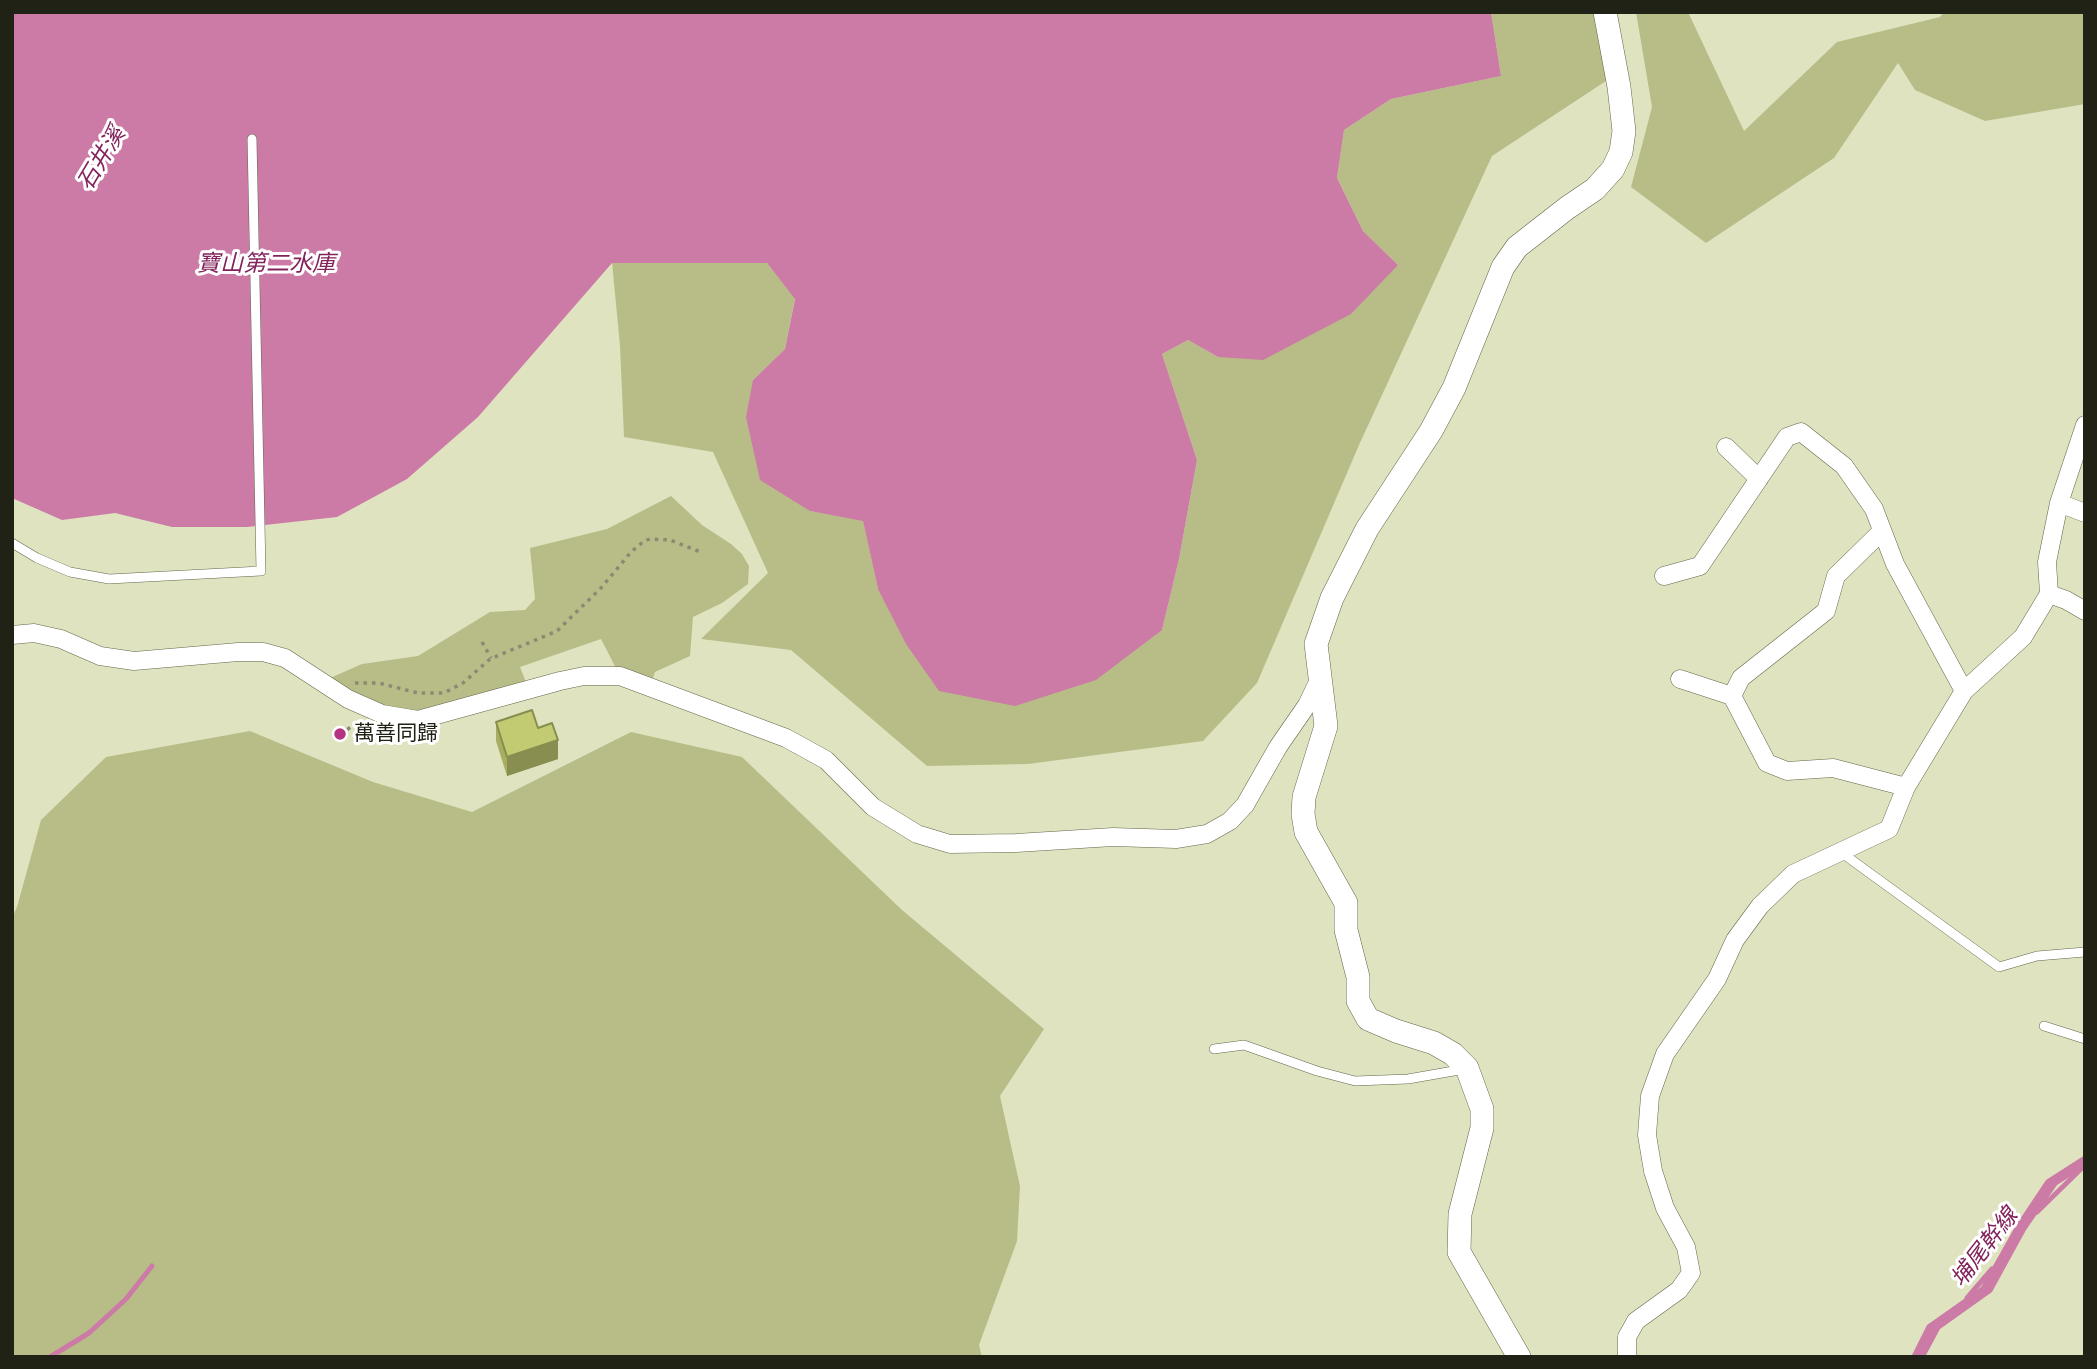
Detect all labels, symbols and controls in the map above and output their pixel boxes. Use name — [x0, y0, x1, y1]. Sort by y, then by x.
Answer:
water label: 石井溪 — [72, 122, 132, 196]
water label: 寶山第二水庫 — [197, 251, 335, 279]
place label: 萬善同歸 — [354, 721, 438, 747]
marker: 萬善同歸 — [332, 726, 348, 742]
water label: 埔尾幹線 — [1946, 1203, 2024, 1293]

